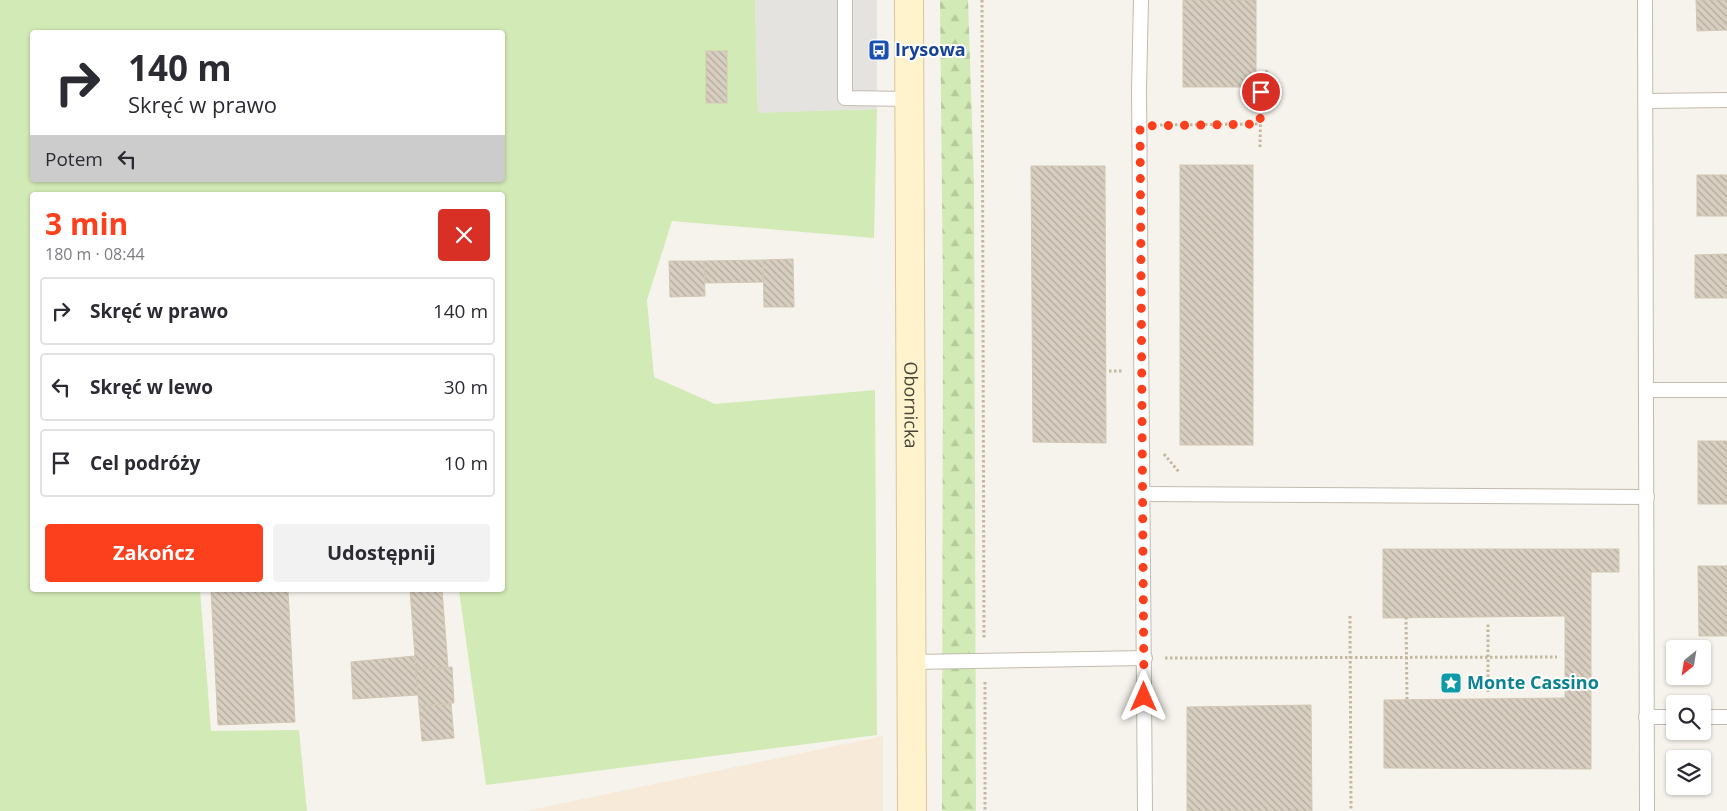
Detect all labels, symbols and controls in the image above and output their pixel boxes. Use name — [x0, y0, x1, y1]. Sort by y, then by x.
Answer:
place label: Irysowa — [895, 37, 966, 61]
bus stop icon: Irysowa — [867, 38, 891, 62]
text: 140 m — [128, 44, 232, 91]
icon: right — [45, 50, 110, 115]
pin — [1240, 71, 1282, 113]
icon: arrive — [1247, 78, 1275, 106]
text: Skręć w prawo — [128, 89, 277, 119]
icon: left — [113, 145, 141, 173]
text: Potem — [45, 146, 103, 172]
text: 3 min — [45, 203, 128, 244]
button: close — [438, 209, 490, 261]
text: 180 m · 08:44 — [45, 243, 145, 265]
icon: right — [47, 297, 75, 325]
text: Skręć w prawo — [90, 298, 228, 324]
text: 140 m — [433, 298, 488, 324]
street label: Obornicka — [899, 361, 924, 448]
icon: left — [47, 373, 75, 401]
text: Skręć w lewo — [90, 374, 213, 400]
text: 30 m — [444, 374, 488, 400]
icon: arrive — [47, 449, 75, 477]
text: Cel podróży — [90, 450, 200, 476]
text: 10 m — [444, 450, 488, 476]
button: Zakończ — [45, 524, 263, 582]
button: Udostępnij — [273, 524, 490, 582]
north arrow — [1666, 640, 1711, 685]
map controls — [1666, 640, 1711, 795]
position arrow — [1117, 670, 1169, 722]
place label: Monte Cassino — [1467, 670, 1599, 694]
place icon: Monte Cassino — [1439, 671, 1463, 695]
button: search — [1666, 695, 1711, 740]
button: layers — [1666, 750, 1711, 795]

